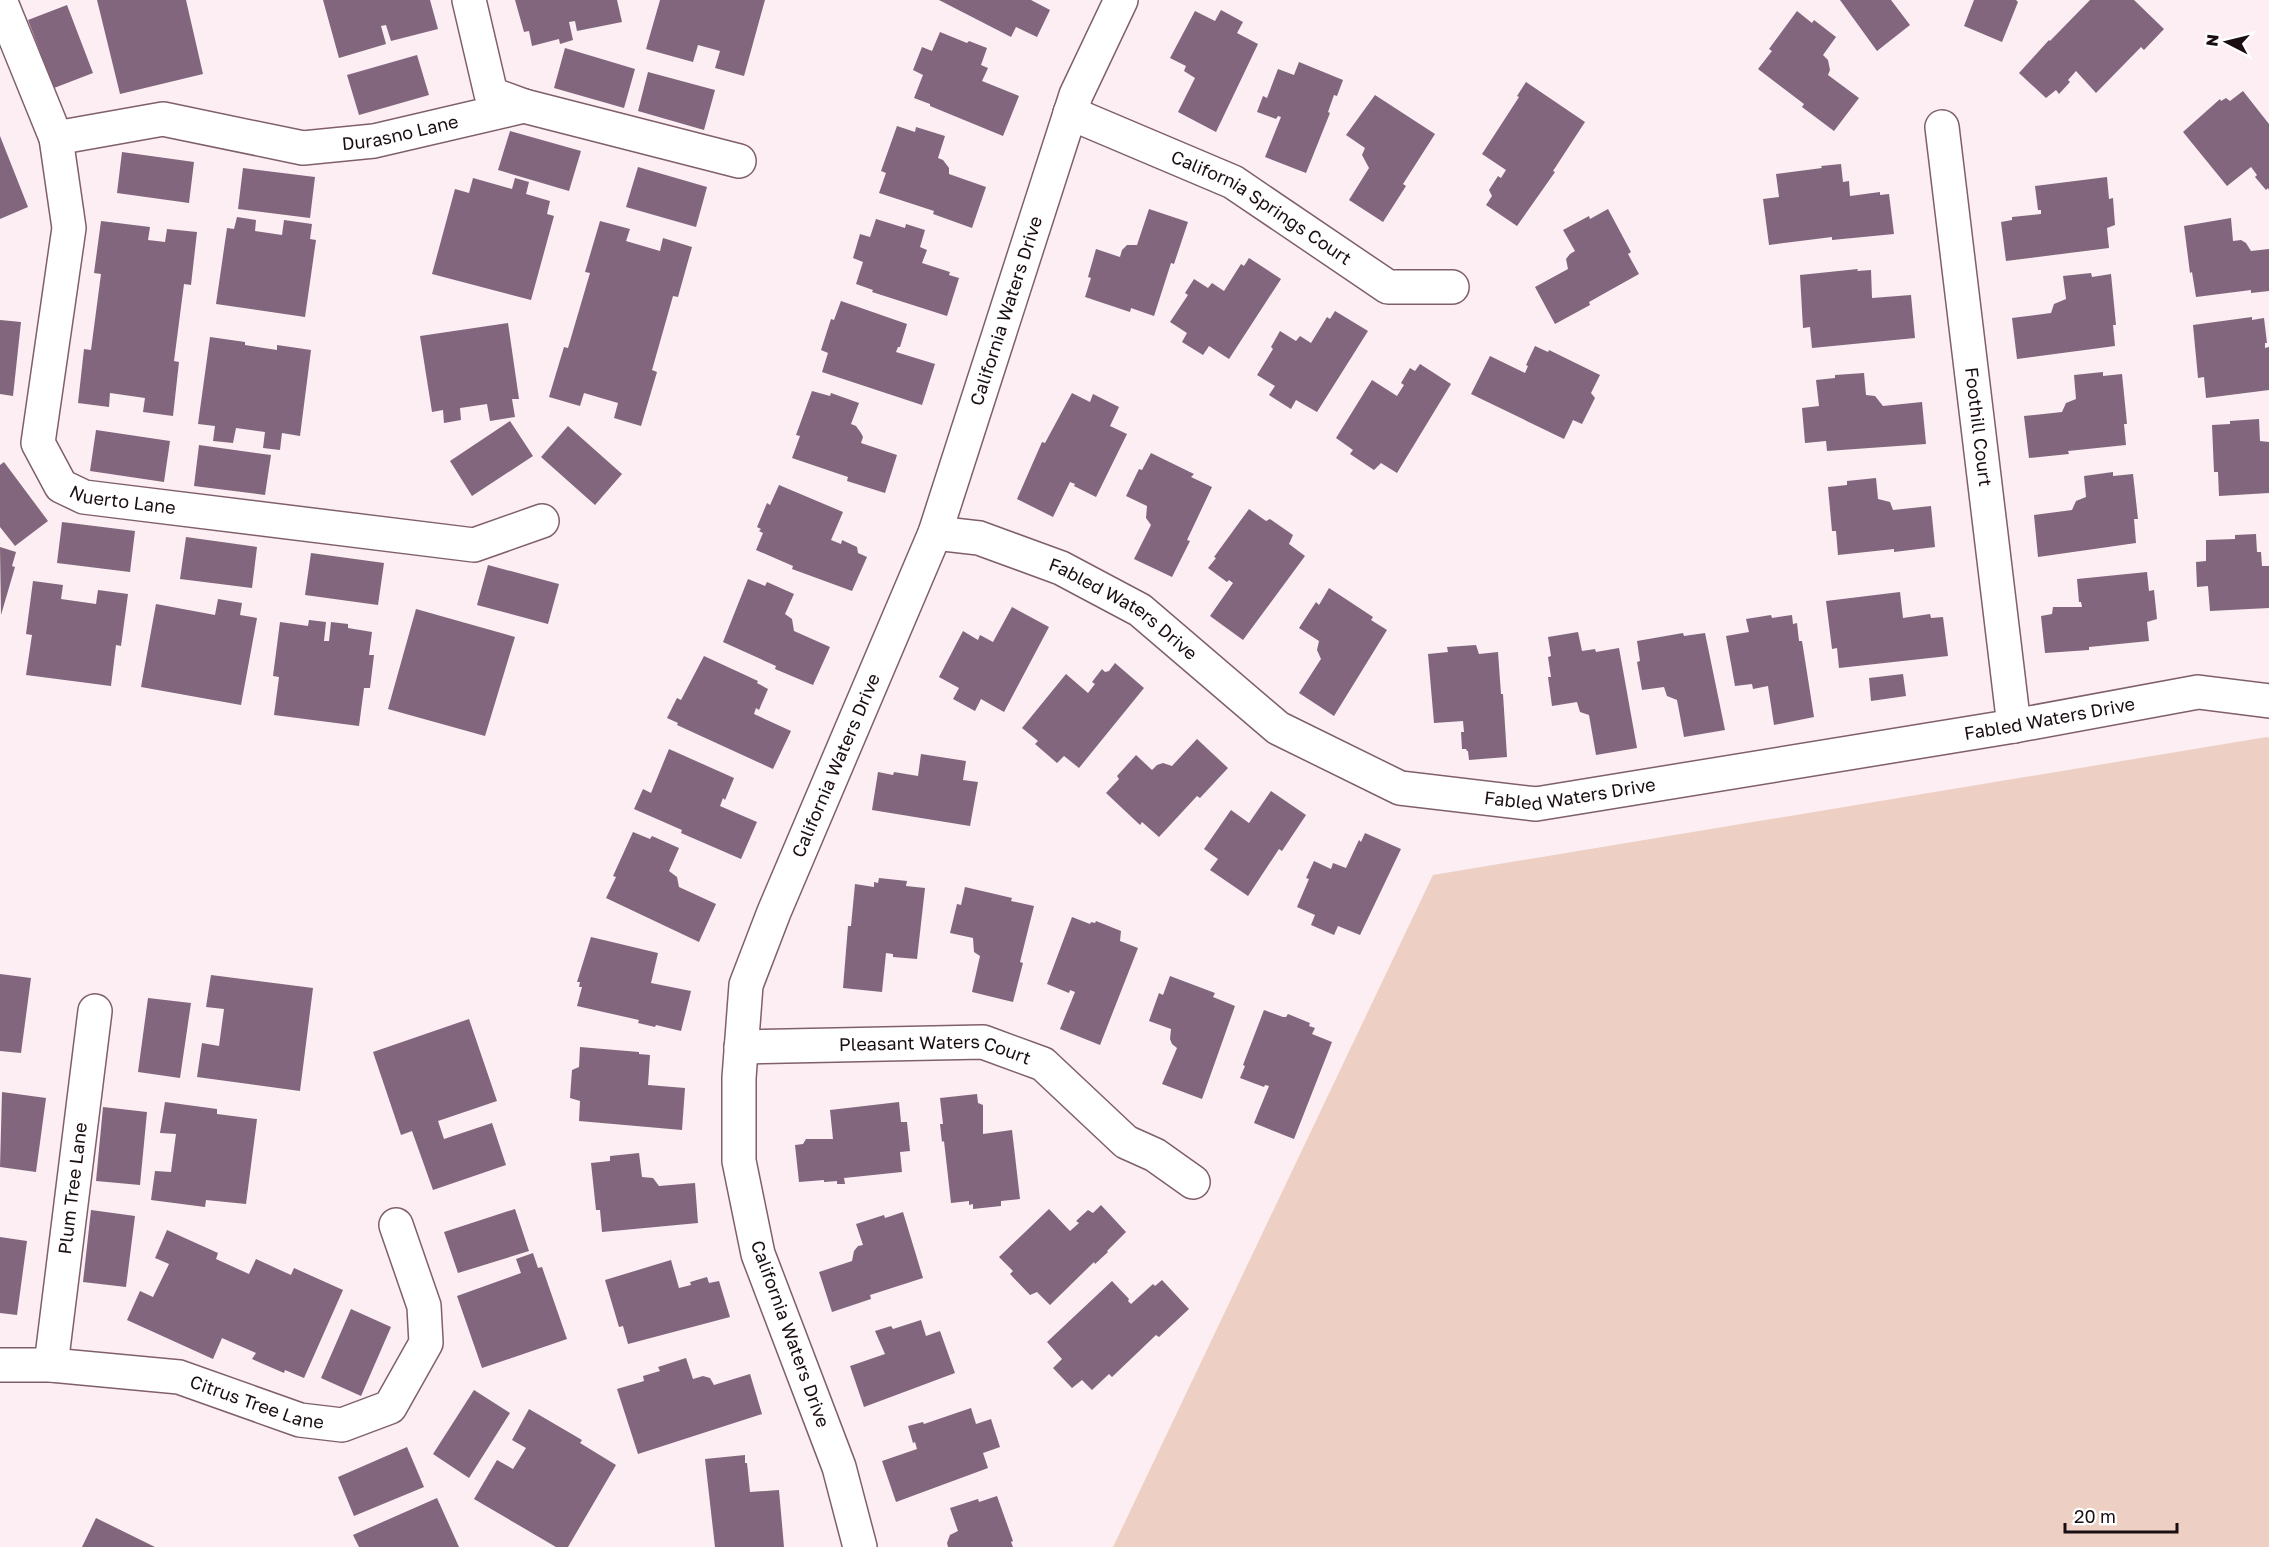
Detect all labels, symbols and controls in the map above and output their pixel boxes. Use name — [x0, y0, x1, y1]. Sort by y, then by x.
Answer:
north arrow — [2197, 12, 2257, 72]
text: N — [2201, 33, 2223, 47]
street label: Durasno Lane — [341, 110, 460, 154]
street label: California Springs Court — [1168, 145, 1356, 269]
street label: California Waters Drive — [965, 213, 1046, 408]
street label: Foothill Court — [1961, 366, 1997, 488]
street label: Nuerto Lane — [66, 480, 177, 518]
street label: Fabled Waters Drive — [1046, 553, 1202, 664]
street label: California Waters Drive — [786, 670, 884, 861]
street label: Fabled Waters Drive — [1962, 692, 2137, 744]
street label: Fabled Waters Drive — [1483, 773, 1657, 815]
street label: Pleasant Waters Court — [839, 1030, 1034, 1069]
street label: Plum Tree Lane — [53, 1121, 91, 1256]
street label: California Waters Drive — [747, 1237, 835, 1430]
street label: Citrus Tree Lane — [187, 1370, 325, 1433]
scale bar — [2065, 1496, 2178, 1534]
text: 20 m — [2074, 1505, 2116, 1527]

